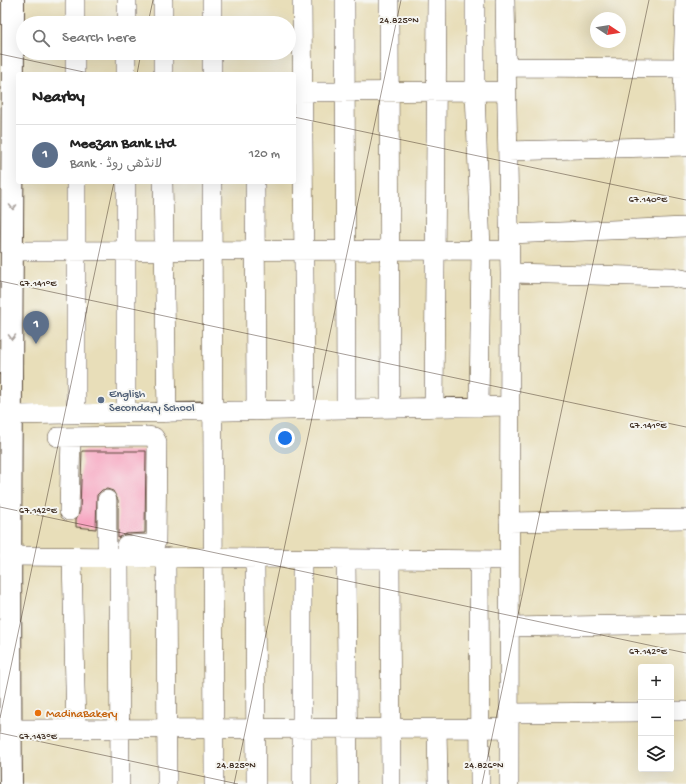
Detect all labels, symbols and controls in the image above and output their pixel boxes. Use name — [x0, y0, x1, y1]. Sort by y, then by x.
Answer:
north arrow — [590, 12, 626, 48]
text: 24.825°N — [379, 15, 419, 27]
search box — [16, 16, 296, 60]
icon: search — [30, 27, 52, 49]
text: Search here — [62, 29, 136, 47]
text: Nearby — [32, 88, 85, 108]
text: Meezan Bank Ltd — [70, 135, 175, 153]
text: 1 — [42, 147, 48, 162]
text: 120 m — [249, 147, 280, 162]
text: Bank · لانڈھی روڈ — [70, 157, 162, 172]
text: 67.140°E — [629, 194, 668, 206]
one-way arrow — [9, 204, 17, 210]
text: 67.141°E — [20, 278, 57, 290]
pin: 1 — [23, 311, 49, 344]
one-way arrow — [8, 334, 16, 340]
place label: English Secondary School — [109, 388, 195, 416]
marker: English Secondary School — [96, 395, 106, 405]
text: 67.141°E — [630, 420, 667, 432]
your location — [275, 428, 295, 448]
text: 67.142°E — [19, 505, 58, 517]
text: 67.142°E — [629, 646, 668, 658]
map controls — [638, 664, 674, 772]
button: + — [638, 664, 674, 700]
button: − — [638, 700, 674, 736]
marker: MadinaBakery — [33, 708, 43, 718]
place label: MadinaBakery — [46, 708, 118, 722]
text: 67.143°E — [19, 731, 58, 743]
button: layers — [638, 736, 674, 772]
text: 24.825°N — [216, 760, 256, 772]
text: 24.826°N — [464, 760, 504, 772]

